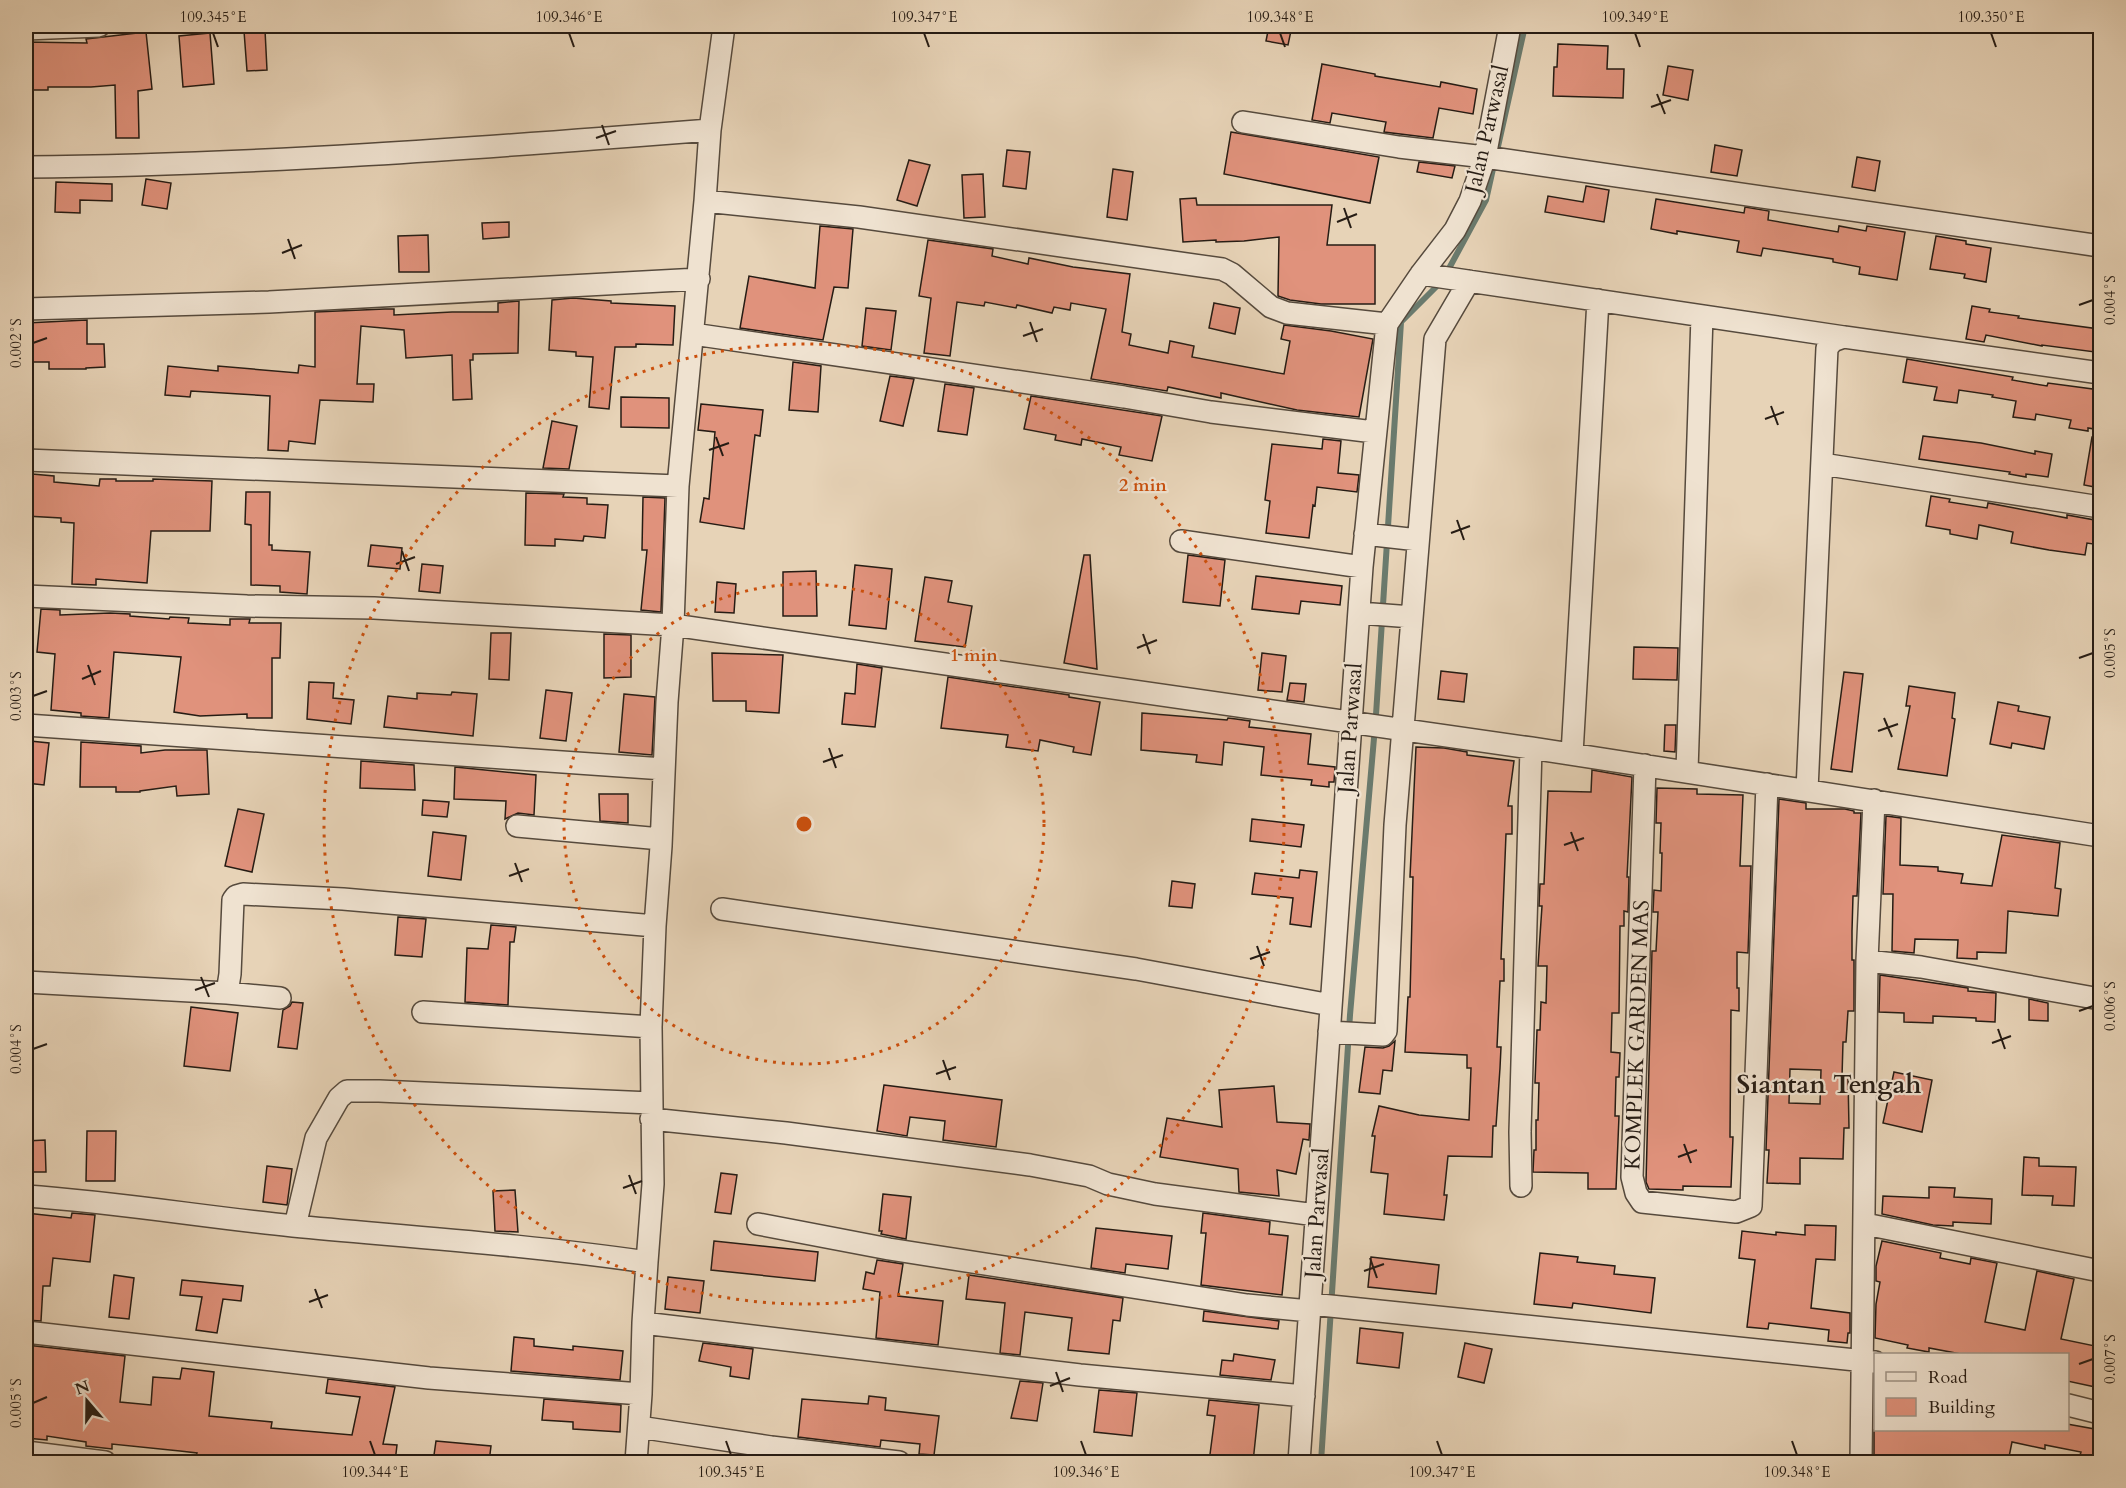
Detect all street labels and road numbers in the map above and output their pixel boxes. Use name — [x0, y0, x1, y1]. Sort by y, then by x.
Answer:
street label: Jalan Parwasal — [1457, 62, 1516, 199]
street label: Jalan Parwasal — [1330, 661, 1370, 797]
street label: KOMPLEK GARDEN MAS — [1617, 899, 1657, 1171]
street label: Jalan Parwasal — [1297, 1146, 1337, 1282]

